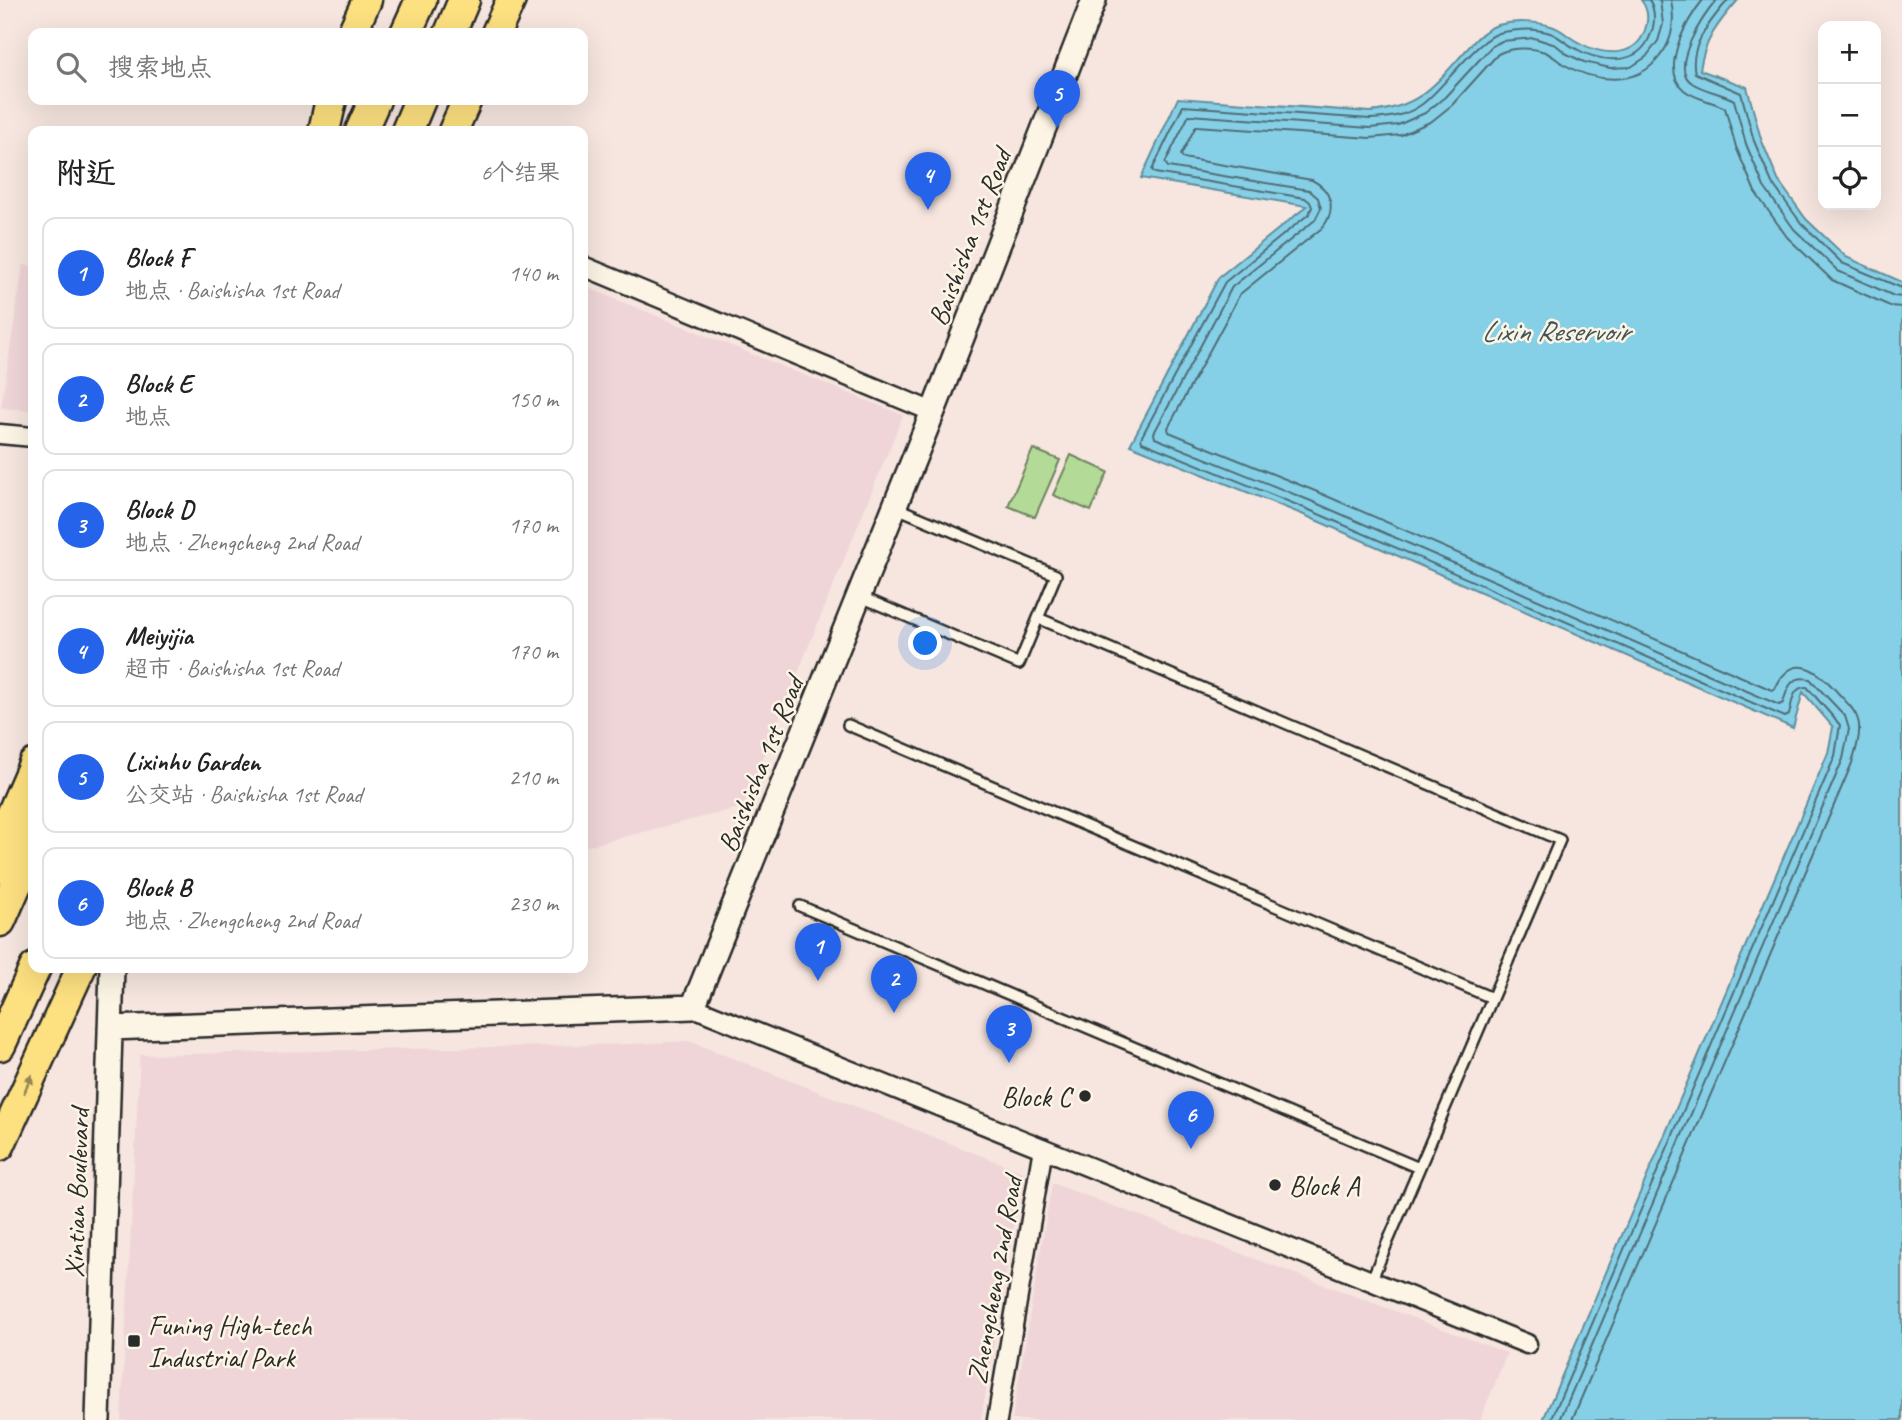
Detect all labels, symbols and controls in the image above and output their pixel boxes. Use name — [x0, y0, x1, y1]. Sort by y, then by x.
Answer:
map controls — [1818, 21, 1881, 210]
button: + — [1818, 21, 1881, 84]
search box — [28, 28, 588, 105]
icon: search — [52, 48, 90, 86]
text: 搜索地点 — [108, 51, 212, 84]
pin: 5 — [1034, 70, 1080, 128]
button: − — [1818, 84, 1881, 147]
street label: Baishisha 1st Road — [920, 140, 1021, 330]
button: locate — [1818, 147, 1881, 210]
pin: 4 — [905, 152, 951, 210]
text: 附近 — [56, 154, 116, 192]
text: 6个结果 — [481, 158, 560, 187]
text: Block F — [125, 241, 191, 274]
text: 1 — [76, 259, 86, 288]
text: 140 m — [509, 259, 558, 288]
text: 地点 · Baishisha 1st Road — [125, 276, 339, 305]
water label: Lixin Reservoir — [1481, 312, 1634, 350]
text: Block E — [125, 367, 192, 400]
text: 2 — [76, 385, 86, 414]
text: 150 m — [509, 385, 558, 414]
text: 地点 — [125, 402, 171, 431]
text: Block D — [125, 493, 194, 526]
text: 3 — [76, 511, 86, 540]
text: 170 m — [509, 511, 558, 540]
text: 地点 · Zhengcheng 2nd Road — [125, 528, 359, 557]
text: Meiyijia — [125, 619, 193, 652]
your location — [908, 626, 942, 660]
text: 4 — [76, 637, 86, 666]
text: 170 m — [509, 637, 558, 666]
text: 超市 · Baishisha 1st Road — [125, 654, 339, 683]
street label: Baishisha 1st Road — [709, 668, 813, 857]
text: Lixinhu Garden — [125, 745, 260, 778]
text: 5 — [76, 763, 86, 792]
text: 210 m — [509, 763, 558, 792]
text: 公交站 · Baishisha 1st Road — [125, 780, 362, 809]
text: Block B — [125, 871, 192, 904]
text: 6 — [76, 889, 86, 918]
text: 230 m — [509, 889, 558, 918]
text: 地点 · Zhengcheng 2nd Road — [125, 906, 359, 935]
pin: 1 — [795, 923, 841, 981]
pin: 2 — [871, 955, 917, 1013]
pin: 3 — [986, 1005, 1032, 1063]
one-way arrow — [22, 1074, 34, 1094]
place label: Block C — [1001, 1079, 1074, 1114]
marker: Block C — [1077, 1088, 1093, 1104]
pin: 6 — [1168, 1091, 1214, 1149]
street label: Xintian Boulevard — [56, 1104, 97, 1278]
place label: Block A — [1289, 1168, 1361, 1203]
street label: Zhengcheng 2nd Road — [959, 1170, 1031, 1387]
marker: Block A — [1267, 1177, 1283, 1193]
place label: Funing High-tech Industrial Park — [148, 1308, 312, 1375]
marker: Funing High-tech Industrial Park — [126, 1333, 142, 1349]

